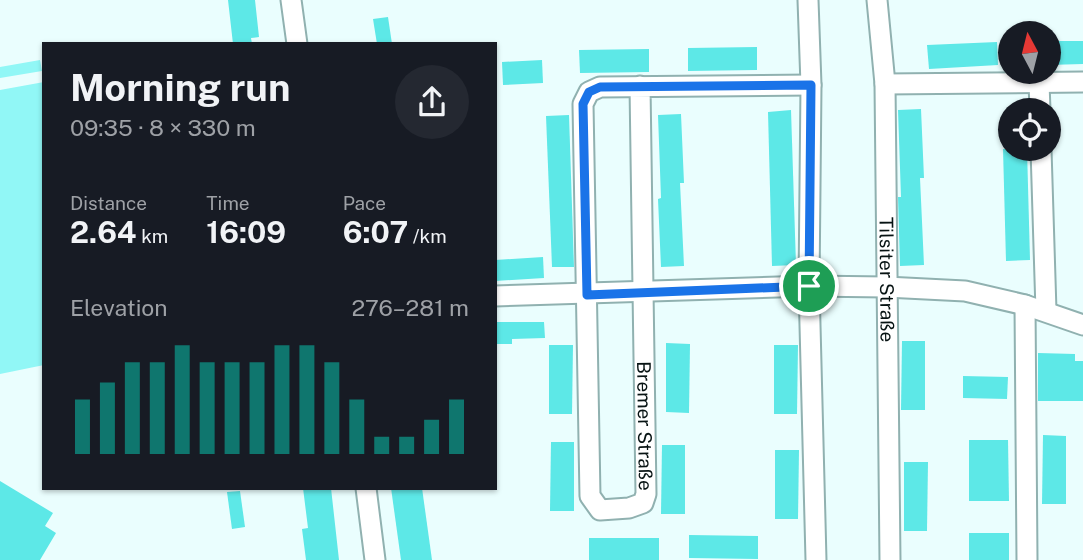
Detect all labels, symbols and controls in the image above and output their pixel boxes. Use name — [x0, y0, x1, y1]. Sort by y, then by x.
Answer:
north arrow — [998, 21, 1060, 84]
map controls — [998, 21, 1061, 161]
text: Morning run — [70, 65, 291, 110]
button: share — [395, 65, 469, 139]
button: locate — [998, 98, 1061, 161]
text: 09:35 · 8 × 330 m — [70, 114, 256, 141]
text: Distance — [70, 192, 147, 214]
text: Time — [206, 192, 250, 214]
text: Pace — [343, 192, 386, 214]
text: 2.64 — [70, 214, 137, 250]
text: 16:09 — [206, 214, 286, 250]
text: 6:07 — [343, 214, 408, 250]
street label: Tilsiter Straße — [875, 217, 899, 342]
text: km — [137, 225, 168, 247]
text: /km — [408, 225, 447, 247]
pin — [779, 256, 839, 316]
icon: arrive — [790, 267, 828, 305]
text: Elevation — [70, 294, 168, 321]
text: 276–281 m — [351, 294, 469, 321]
street label: Bremer Straße — [633, 361, 657, 491]

